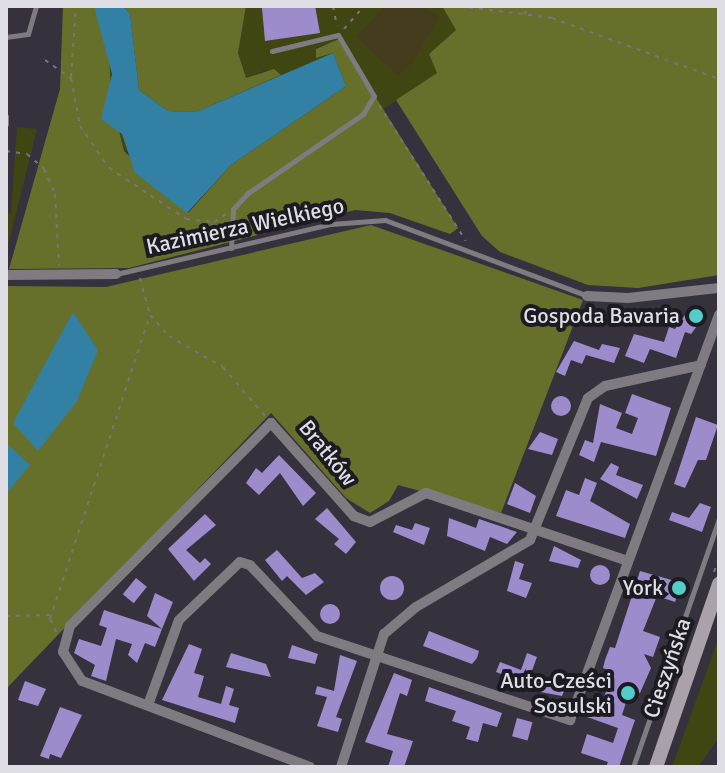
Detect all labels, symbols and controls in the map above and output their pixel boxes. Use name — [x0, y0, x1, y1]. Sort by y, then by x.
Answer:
street label: Kazimierza Wielkiego — [144, 192, 346, 260]
place label: Gospoda Bavaria — [523, 303, 680, 329]
marker: Gospoda Bavaria — [687, 307, 705, 325]
street label: Bratków — [293, 415, 363, 491]
place label: York — [623, 575, 663, 601]
marker: York — [670, 579, 688, 597]
street label: Cieszyńska — [638, 615, 696, 721]
place label: Auto-Cześci Sosulski — [500, 667, 612, 718]
marker: Auto-Cześci Sosulski — [619, 684, 637, 702]

